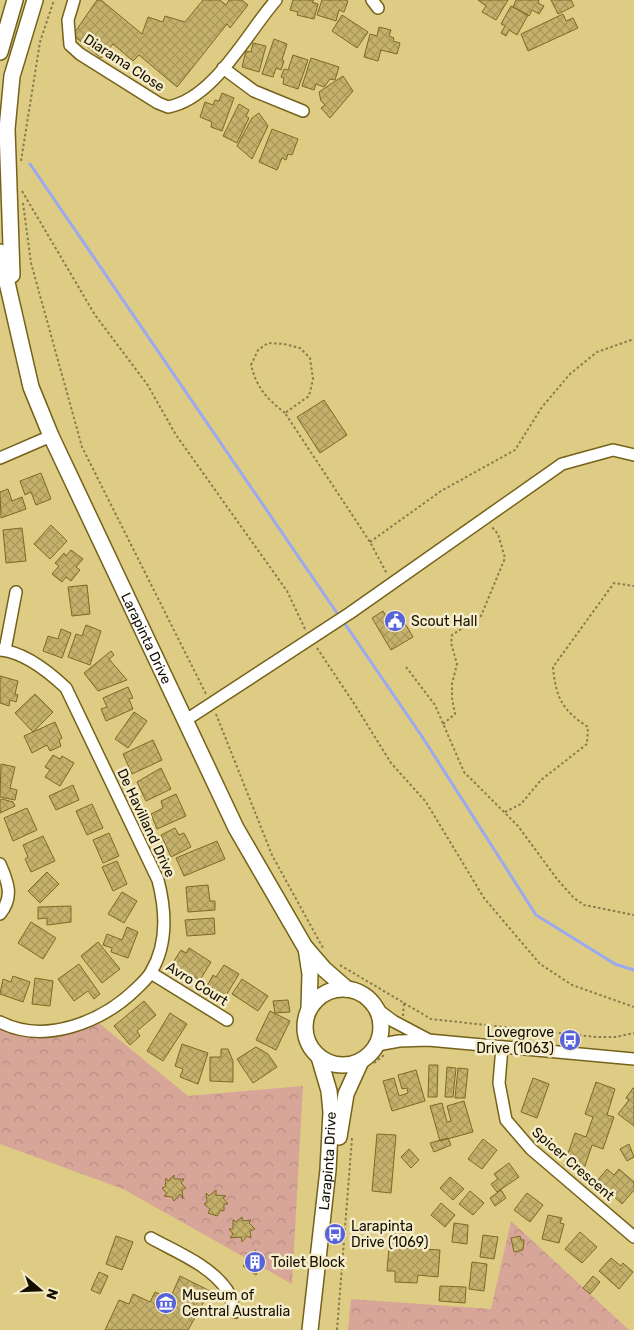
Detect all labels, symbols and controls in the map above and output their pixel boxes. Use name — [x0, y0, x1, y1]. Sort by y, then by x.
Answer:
street label: Diarama Close — [80, 31, 168, 96]
street label: Larapinta Drive — [118, 590, 175, 687]
public building icon: Scout Hall — [383, 609, 407, 633]
place label: Scout Hall — [411, 613, 477, 630]
street label: De Havilland Drive — [113, 766, 179, 880]
street label: Avro Court — [163, 958, 232, 1010]
place label: Lovegrove Drive (1063) — [476, 1024, 554, 1057]
bus stop icon: Lovegrove Drive (1063) — [558, 1028, 582, 1052]
street label: Larapinta Drive — [315, 1111, 340, 1211]
street label: Spicer Crescent — [528, 1124, 618, 1205]
place label: Larapinta Drive (1069) — [351, 1218, 428, 1251]
bus stop icon: Larapinta Drive (1069) — [323, 1222, 347, 1246]
building icon: Toilet Block — [243, 1250, 267, 1274]
place label: Toilet Block — [271, 1254, 346, 1271]
north arrow — [15, 1265, 65, 1315]
text: N — [42, 1287, 61, 1302]
place label: Museum of Central Australia — [182, 1287, 290, 1320]
museum icon: Museum of Central Australia — [154, 1291, 178, 1315]

